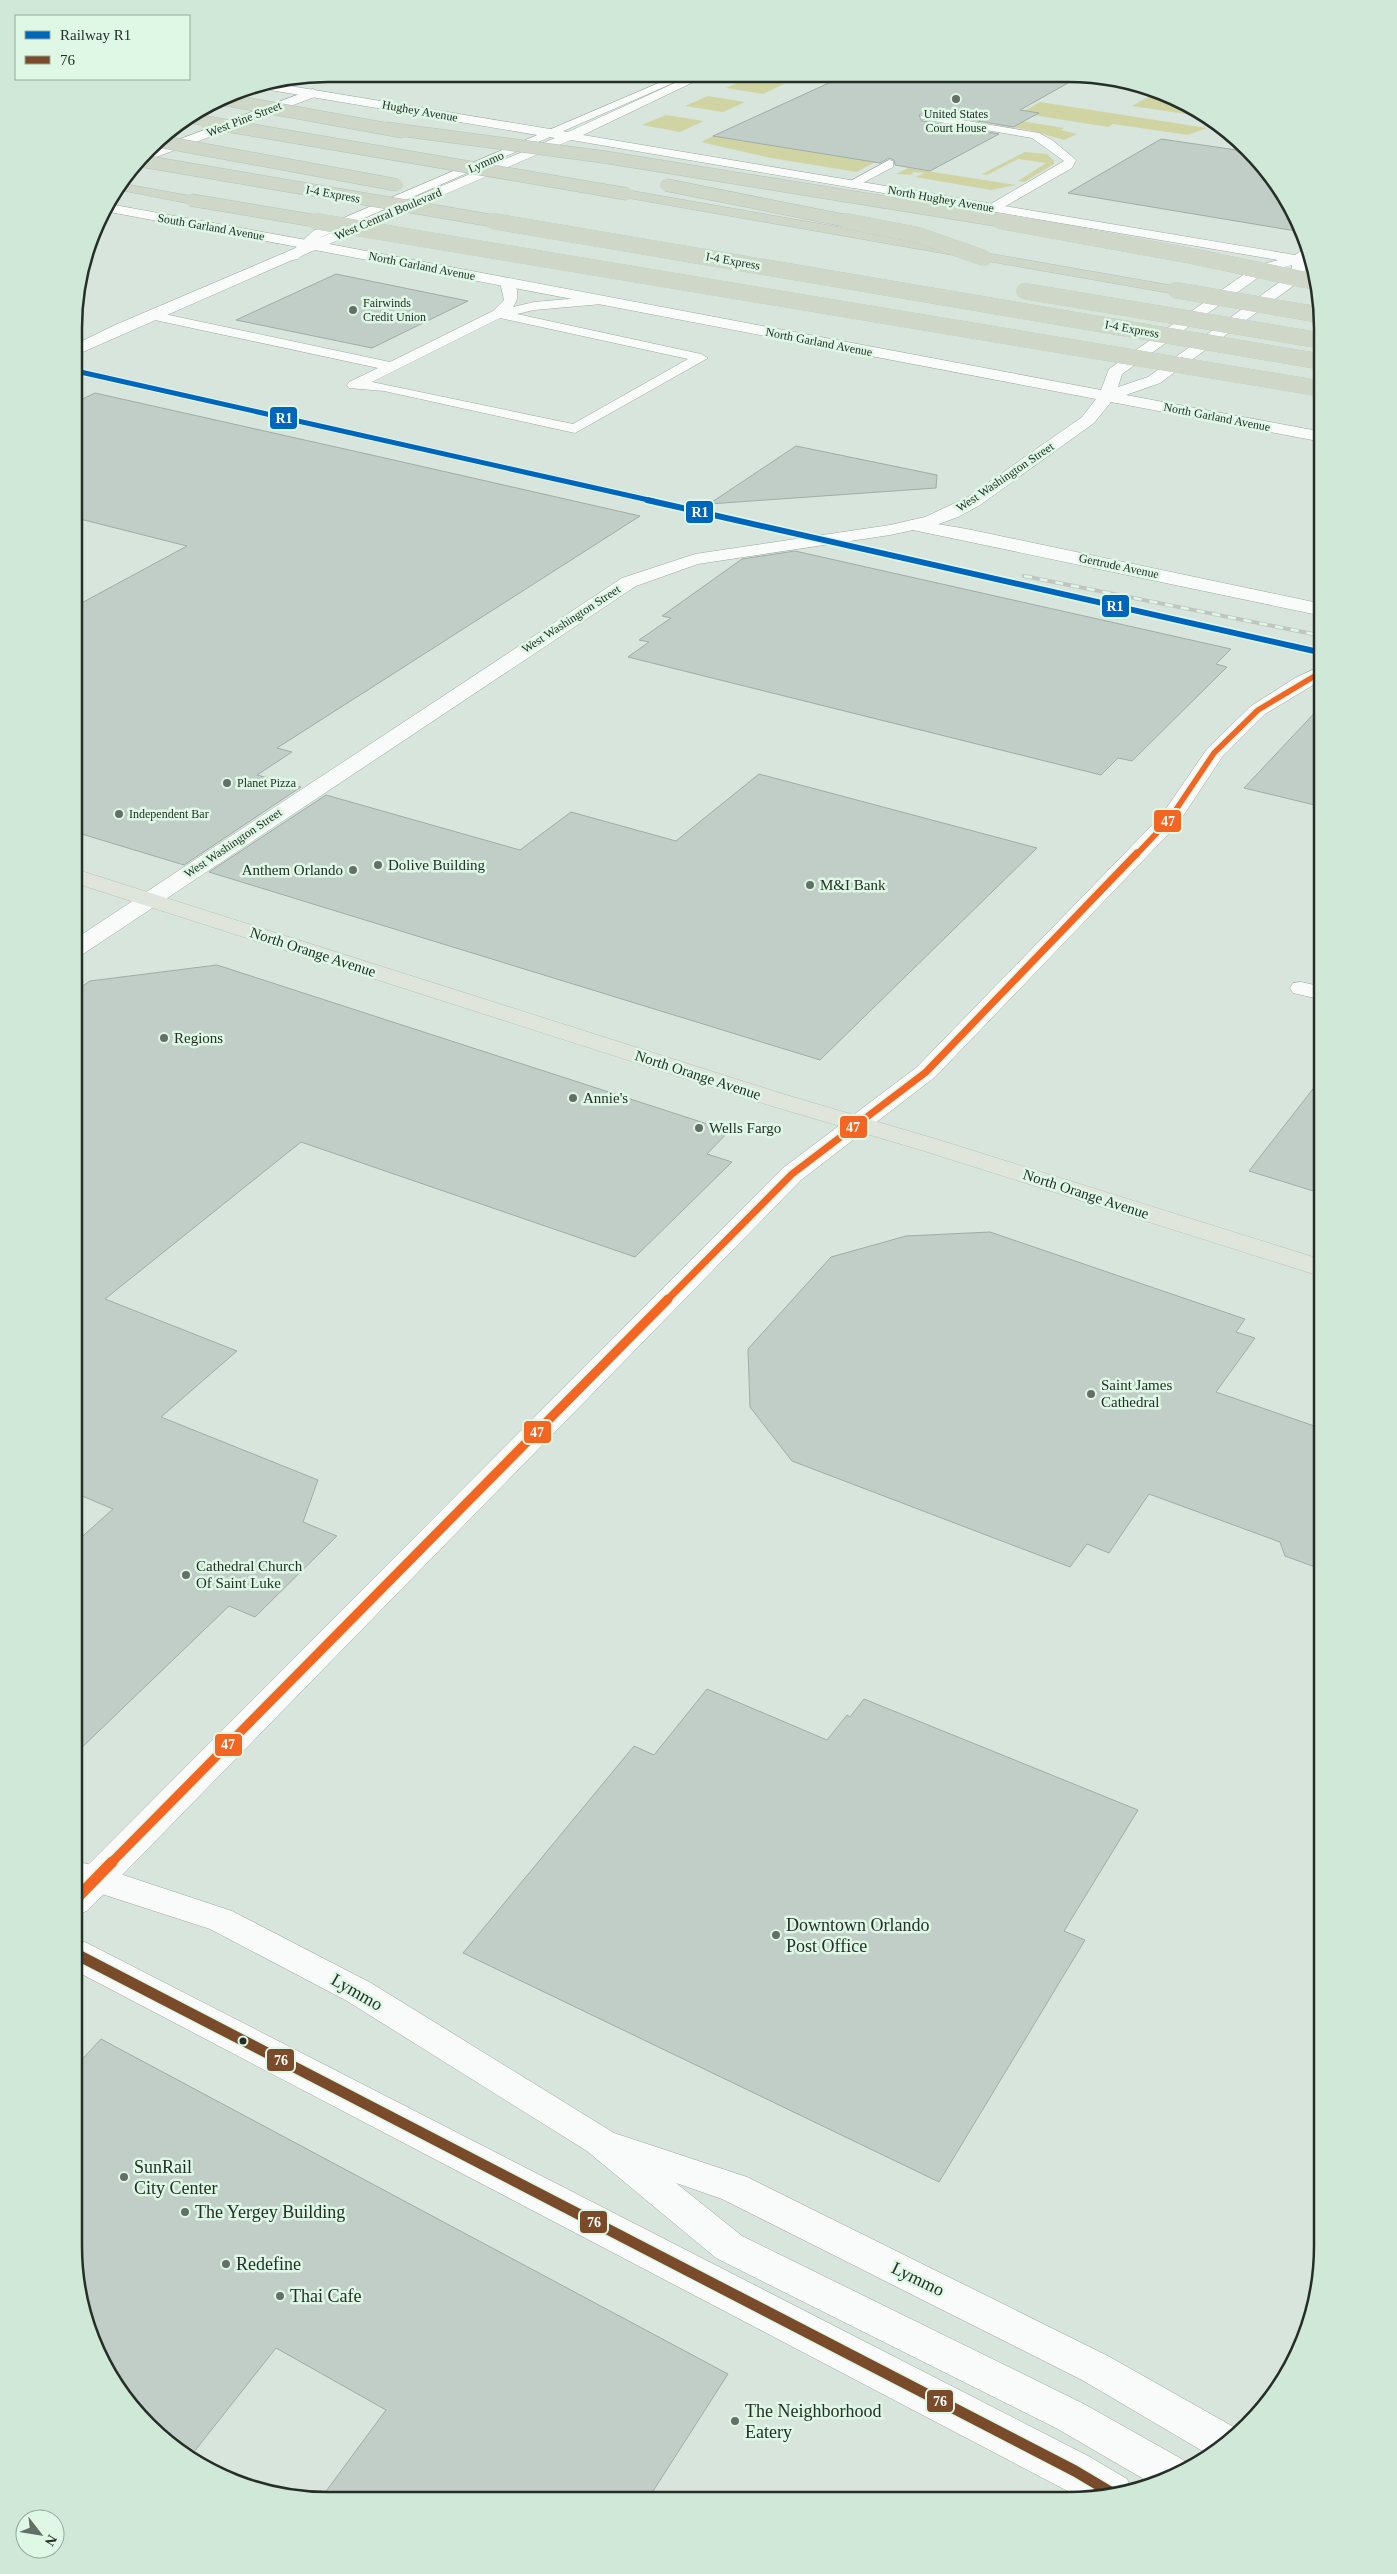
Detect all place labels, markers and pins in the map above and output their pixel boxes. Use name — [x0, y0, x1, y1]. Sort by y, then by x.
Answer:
marker: United States Court House — [950, 93, 962, 105]
place label: United States Court House — [924, 107, 988, 135]
place label: Fairwinds Credit Union — [363, 296, 426, 324]
marker: Fairwinds Credit Union — [347, 304, 359, 316]
place label: Planet Pizza — [237, 776, 297, 790]
marker: Planet Pizza — [221, 777, 233, 789]
place label: Independent Bar — [129, 807, 209, 821]
marker: Independent Bar — [113, 808, 125, 820]
place label: Dolive Building — [388, 857, 486, 873]
marker: Dolive Building — [372, 859, 384, 871]
place label: Anthem Orlando — [242, 862, 343, 878]
marker: Anthem Orlando — [347, 864, 359, 876]
place label: M&I Bank — [820, 877, 886, 893]
marker: M&I Bank — [804, 879, 816, 891]
place label: Regions — [174, 1030, 223, 1046]
marker: Regions — [158, 1032, 170, 1044]
place label: Annie's — [583, 1090, 628, 1106]
marker: Annie's — [567, 1092, 579, 1104]
place label: Wells Fargo — [709, 1120, 781, 1136]
marker: Wells Fargo — [693, 1122, 705, 1134]
place label: Saint James Cathedral — [1101, 1377, 1172, 1410]
marker: Saint James Cathedral — [1085, 1388, 1097, 1400]
place label: Cathedral Church Of Saint Luke — [196, 1558, 303, 1591]
marker: Cathedral Church Of Saint Luke — [180, 1569, 192, 1581]
place label: Downtown Orlando Post Office — [786, 1915, 929, 1956]
marker: Downtown Orlando Post Office — [770, 1929, 782, 1941]
unlabelled marker — [238, 2036, 248, 2046]
place label: SunRail City Center — [134, 2157, 218, 2198]
marker: SunRail City Center — [118, 2171, 130, 2183]
place label: The Yergey Building — [195, 2202, 345, 2222]
marker: The Yergey Building — [179, 2206, 191, 2218]
place label: Redefine — [236, 2254, 301, 2274]
marker: Redefine — [220, 2258, 232, 2270]
place label: Thai Cafe — [290, 2286, 361, 2306]
marker: Thai Cafe — [274, 2290, 286, 2302]
place label: The Neighborhood Eatery — [745, 2401, 881, 2442]
marker: The Neighborhood Eatery — [729, 2415, 741, 2427]

